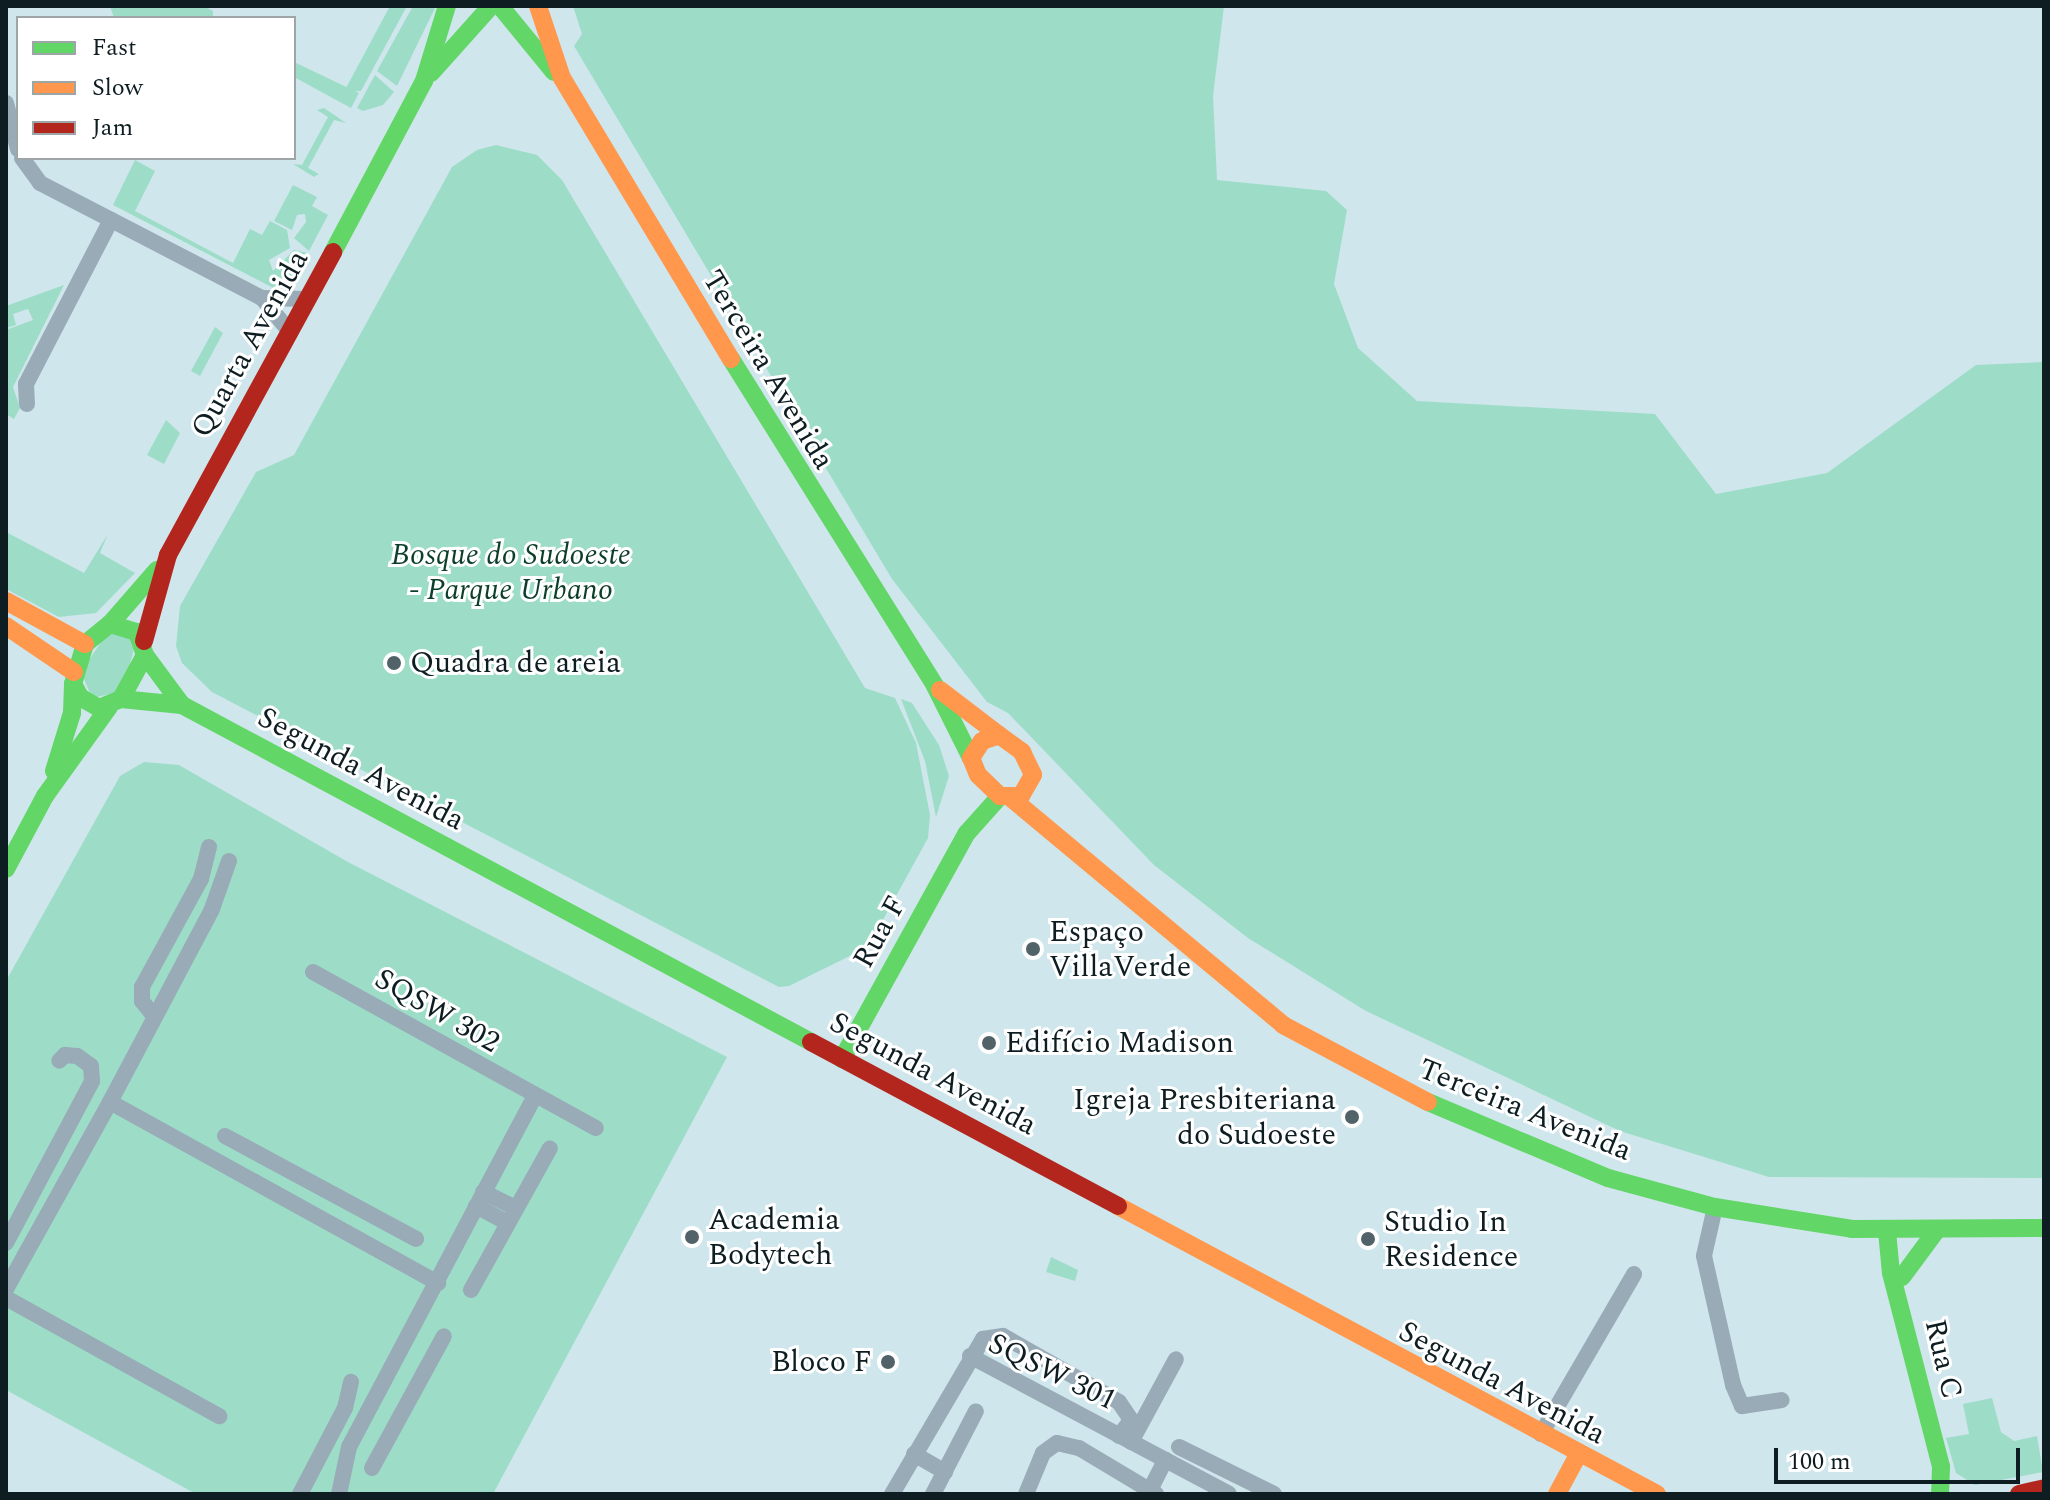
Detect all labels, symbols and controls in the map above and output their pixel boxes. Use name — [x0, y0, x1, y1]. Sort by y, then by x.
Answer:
legend — [16, 16, 296, 160]
text: Fast — [92, 30, 137, 66]
text: Slow — [92, 70, 143, 106]
text: Jam — [92, 110, 133, 146]
street label: Quarta Avenida — [184, 244, 316, 444]
street label: Terceira Avenida — [694, 264, 842, 476]
park label: Bosque do Sudoeste - Parque Urbano — [391, 537, 631, 608]
place label: Quadra de areia — [410, 645, 621, 681]
marker: Quadra de areia — [385, 654, 403, 672]
street label: Segunda Avenida — [251, 699, 471, 839]
street label: Rua F — [846, 889, 914, 975]
place label: Espaço VillaVerde — [1049, 914, 1191, 984]
marker: Espaço VillaVerde — [1024, 940, 1042, 958]
street label: SQSW 302 — [368, 961, 506, 1061]
street label: Segunda Avenida — [823, 1004, 1043, 1144]
place label: Edifício Madison — [1005, 1025, 1234, 1061]
marker: Edifício Madison — [980, 1034, 998, 1052]
street label: Terceira Avenida — [1413, 1051, 1637, 1169]
place label: Igreja Presbiteriana do Sudoeste — [1073, 1082, 1336, 1152]
marker: Igreja Presbiteriana do Sudoeste — [1343, 1108, 1361, 1126]
place label: Academia Bodytech — [708, 1202, 840, 1272]
place label: Studio In Residence — [1384, 1204, 1518, 1274]
marker: Academia Bodytech — [683, 1228, 701, 1246]
marker: Studio In Residence — [1359, 1230, 1377, 1248]
street label: Segunda Avenida — [1392, 1313, 1612, 1453]
street label: Rua C — [1916, 1316, 1970, 1402]
street label: SQSW 301 — [982, 1326, 1122, 1418]
place label: Bloco F — [771, 1344, 872, 1380]
marker: Bloco F — [879, 1353, 897, 1371]
scale bar — [1778, 1432, 2024, 1482]
text: 100 m — [1788, 1444, 1851, 1480]

